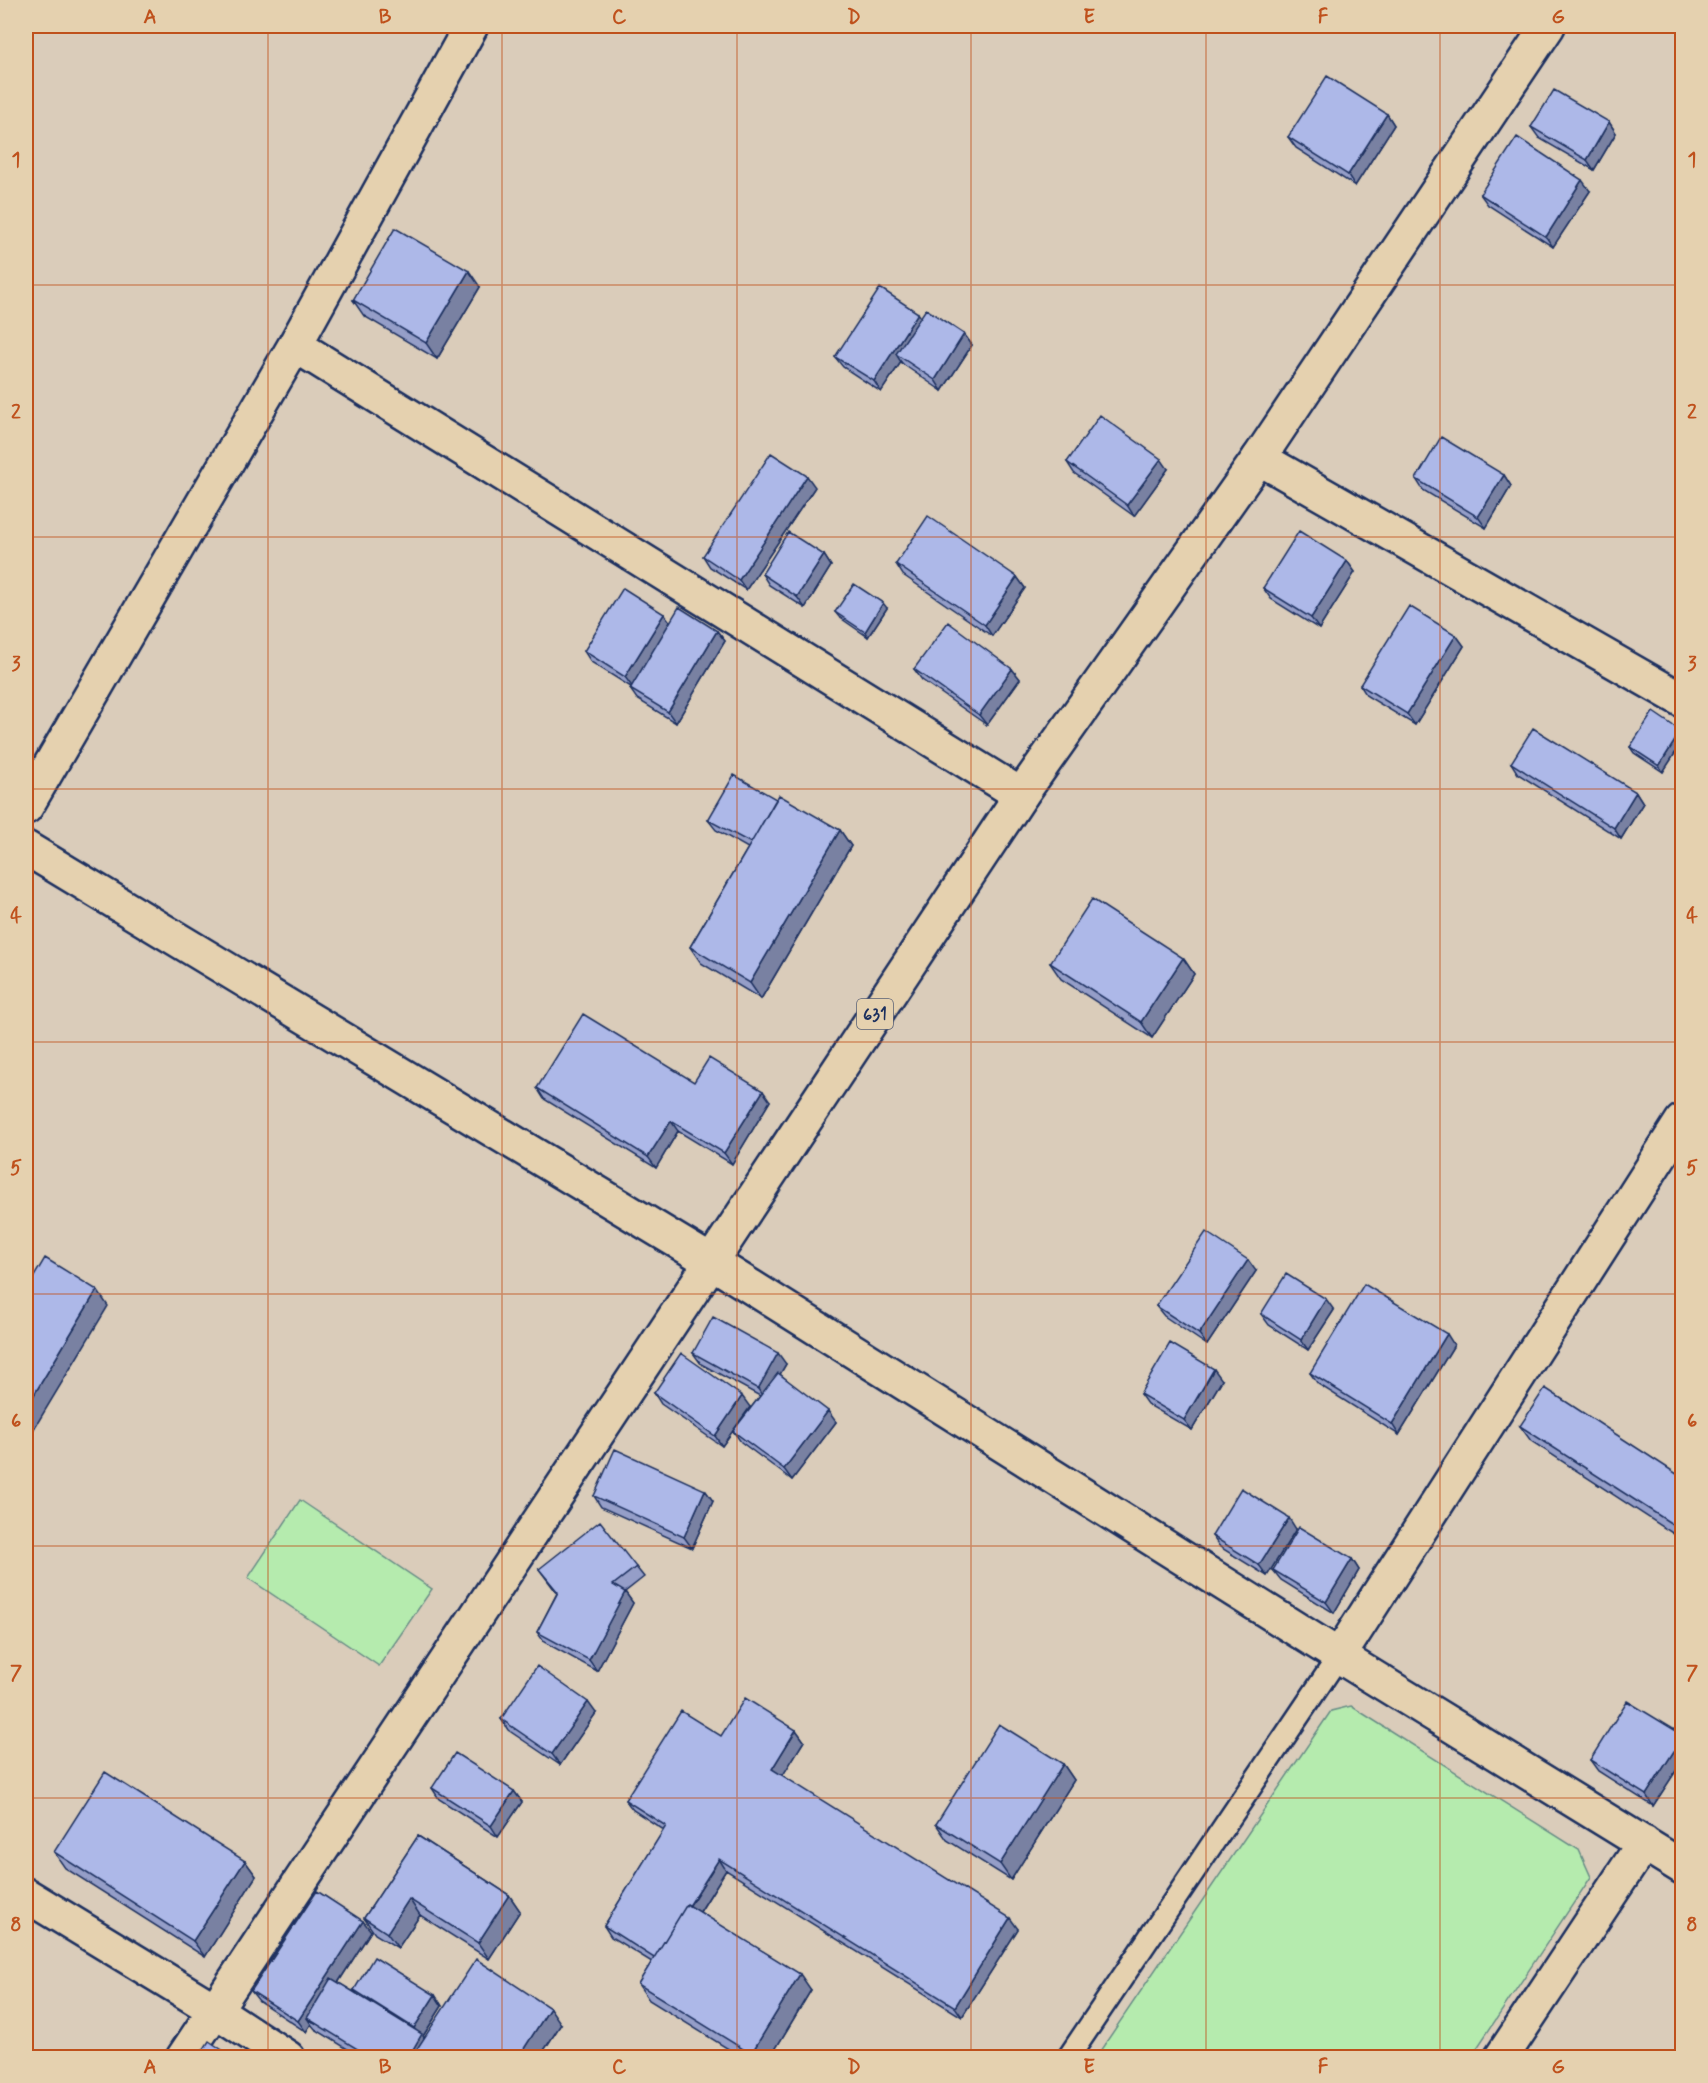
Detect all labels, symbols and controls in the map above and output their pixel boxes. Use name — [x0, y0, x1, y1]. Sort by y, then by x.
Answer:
text: A — [143, 4, 157, 31]
text: B — [379, 4, 392, 31]
text: C — [612, 4, 627, 31]
text: D — [847, 4, 861, 31]
text: E — [1083, 4, 1095, 31]
text: F — [1318, 4, 1329, 31]
text: G — [1551, 4, 1565, 31]
text: 1 — [12, 147, 20, 174]
text: 1 — [1688, 147, 1696, 174]
text: 2 — [11, 399, 21, 426]
text: 2 — [1687, 399, 1697, 426]
text: 3 — [11, 651, 21, 678]
text: 3 — [1687, 651, 1697, 678]
text: 4 — [10, 903, 22, 930]
text: 4 — [1686, 903, 1698, 930]
road number: 631 — [857, 999, 893, 1029]
text: 5 — [10, 1155, 22, 1182]
text: 5 — [1686, 1155, 1698, 1182]
text: 6 — [11, 1408, 21, 1435]
text: 6 — [1687, 1408, 1697, 1435]
text: 7 — [10, 1660, 22, 1687]
text: 7 — [1686, 1660, 1698, 1687]
text: 8 — [10, 1912, 22, 1939]
text: 8 — [1686, 1912, 1698, 1939]
text: A — [143, 2054, 157, 2081]
text: B — [379, 2054, 392, 2081]
text: C — [612, 2054, 627, 2081]
text: D — [847, 2054, 861, 2081]
text: E — [1083, 2054, 1095, 2081]
text: F — [1318, 2054, 1329, 2081]
text: G — [1551, 2054, 1565, 2081]

